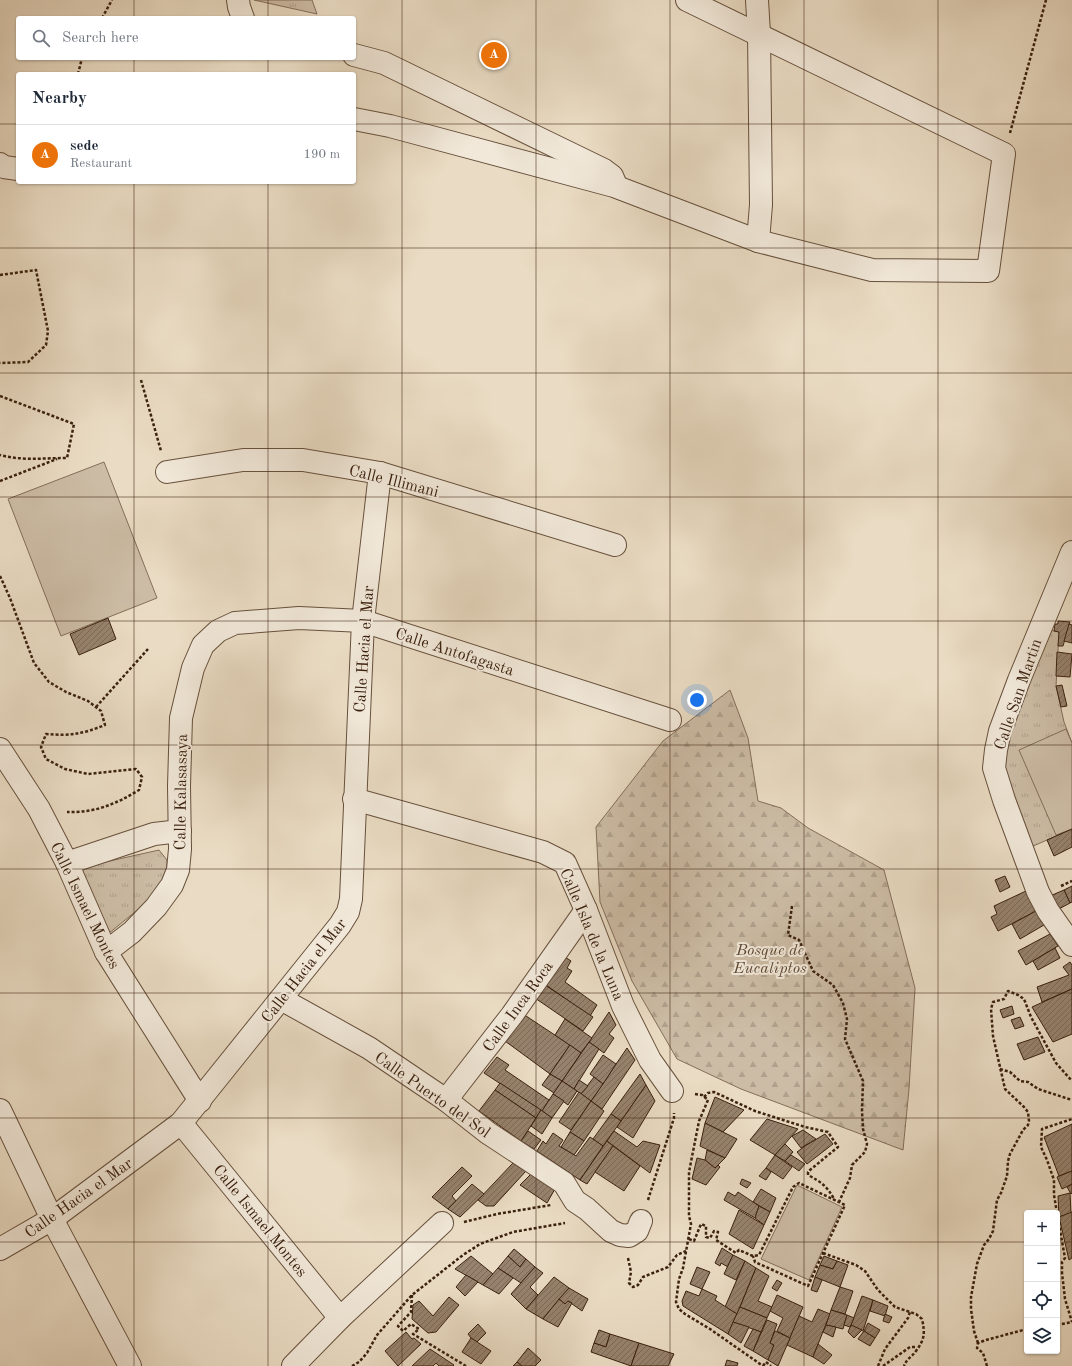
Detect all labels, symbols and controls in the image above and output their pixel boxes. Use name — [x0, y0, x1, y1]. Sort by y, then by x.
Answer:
search box — [16, 16, 356, 60]
icon: search — [30, 27, 52, 49]
text: Search here — [62, 31, 139, 46]
pin: A — [481, 40, 507, 70]
text: Nearby — [32, 90, 87, 107]
text: sede — [70, 139, 99, 154]
text: A — [40, 148, 50, 161]
text: 190 m — [303, 148, 340, 161]
text: Restaurant — [70, 157, 132, 170]
street label: Calle Illimani — [347, 463, 440, 501]
street label: Calle Hacia el Mar — [353, 585, 377, 713]
street label: Calle Antofagasta — [393, 626, 516, 680]
street label: Calle San Martin — [992, 637, 1046, 752]
your location — [687, 690, 707, 710]
street label: Calle Kalasasaya — [173, 733, 191, 850]
street label: Calle Ismael Montes — [47, 840, 122, 972]
street label: Calle Isla de la Luna — [556, 866, 626, 1003]
street label: Calle Hacia el Mar — [259, 916, 350, 1026]
park label: Bosque de Eucaliptos — [732, 943, 807, 977]
street label: Calle Inca Roca — [480, 959, 557, 1055]
street label: Calle Puerto del Sol — [371, 1050, 493, 1142]
street label: Calle Hacia el Mar — [22, 1155, 136, 1242]
street label: Calle Ismael Montes — [209, 1162, 309, 1280]
map controls — [1024, 1210, 1060, 1354]
button: + — [1024, 1210, 1060, 1246]
button: − — [1024, 1246, 1060, 1282]
button: locate — [1024, 1282, 1060, 1318]
button: layers — [1024, 1318, 1060, 1354]

